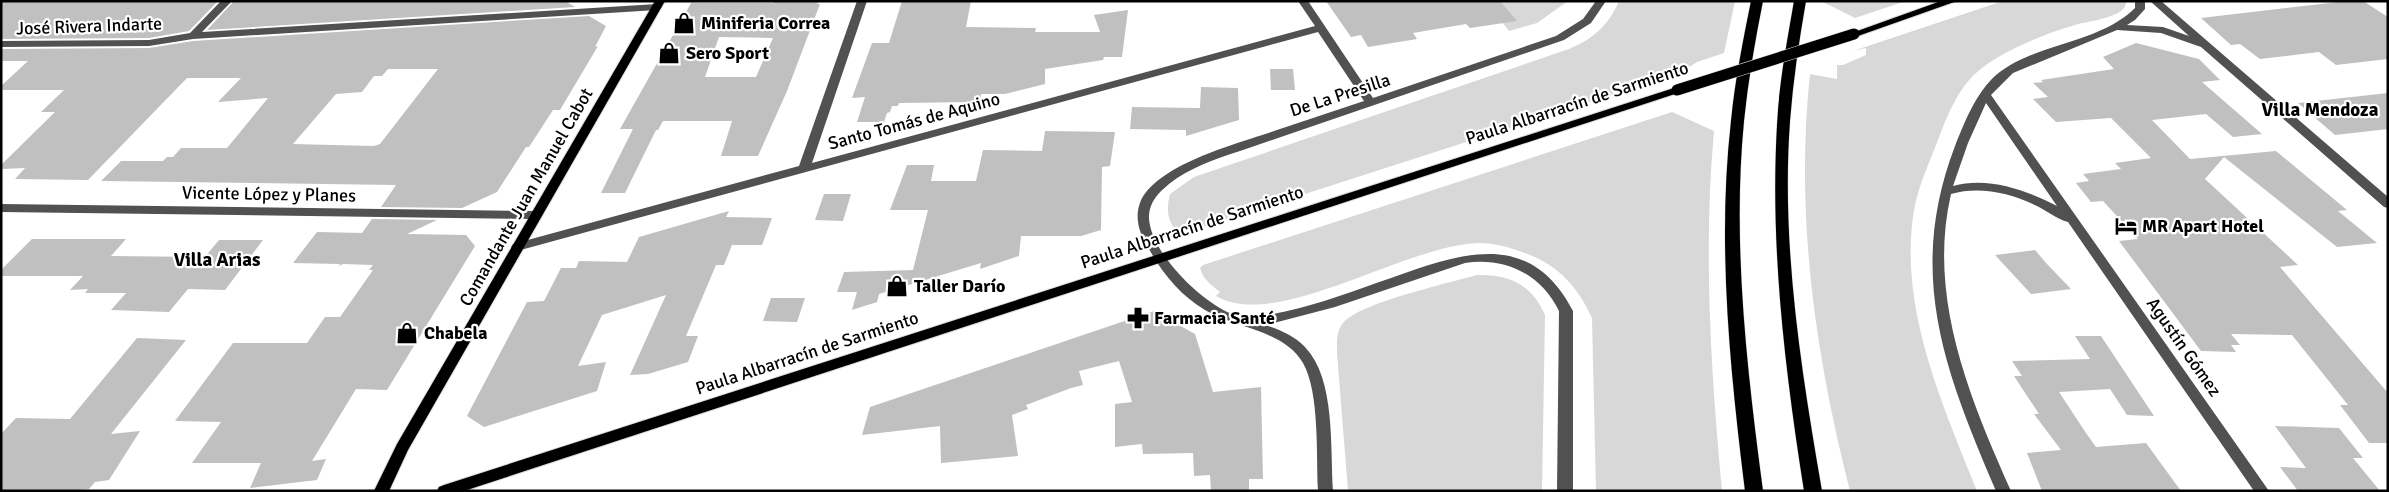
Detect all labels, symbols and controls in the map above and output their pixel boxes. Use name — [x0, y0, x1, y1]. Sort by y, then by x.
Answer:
shop icon: Miniferia Correa — [671, 10, 697, 36]
street label: José Rivera Indarte — [16, 12, 162, 40]
place label: Miniferia Correa — [701, 12, 830, 34]
shop icon: Sero Sport — [656, 40, 682, 66]
place label: Sero Sport — [686, 42, 769, 64]
street label: Paula Albarracín de Sarmiento — [1463, 57, 1691, 149]
street label: De La Presilla — [1287, 68, 1393, 122]
street label: Comandante Juan Manuel Cabot — [454, 84, 598, 310]
street label: Santo Tomás de Aquino — [826, 87, 1002, 155]
district label: Villa Mendoza — [2262, 98, 2379, 122]
street label: Vicente López y Planes — [182, 181, 356, 207]
street label: Paula Albarracín de Sarmiento — [1078, 181, 1306, 273]
hotel icon: MR Apart Hotel — [2113, 213, 2139, 239]
place label: MR Apart Hotel — [2142, 215, 2264, 237]
district label: Villa Arias — [174, 248, 260, 272]
shop icon: Taller Darío — [884, 273, 910, 299]
place label: Taller Darío — [914, 275, 1005, 297]
street label: Agustín Gómez — [2142, 293, 2226, 401]
pharmacy icon: Farmacia Santé — [1125, 305, 1151, 331]
street label: Paula Albarracín de Sarmiento — [693, 307, 921, 399]
place label: Farmacia Santé — [1154, 307, 1275, 329]
shop icon: Chabela — [394, 320, 420, 346]
place label: Chabela — [424, 322, 487, 344]

